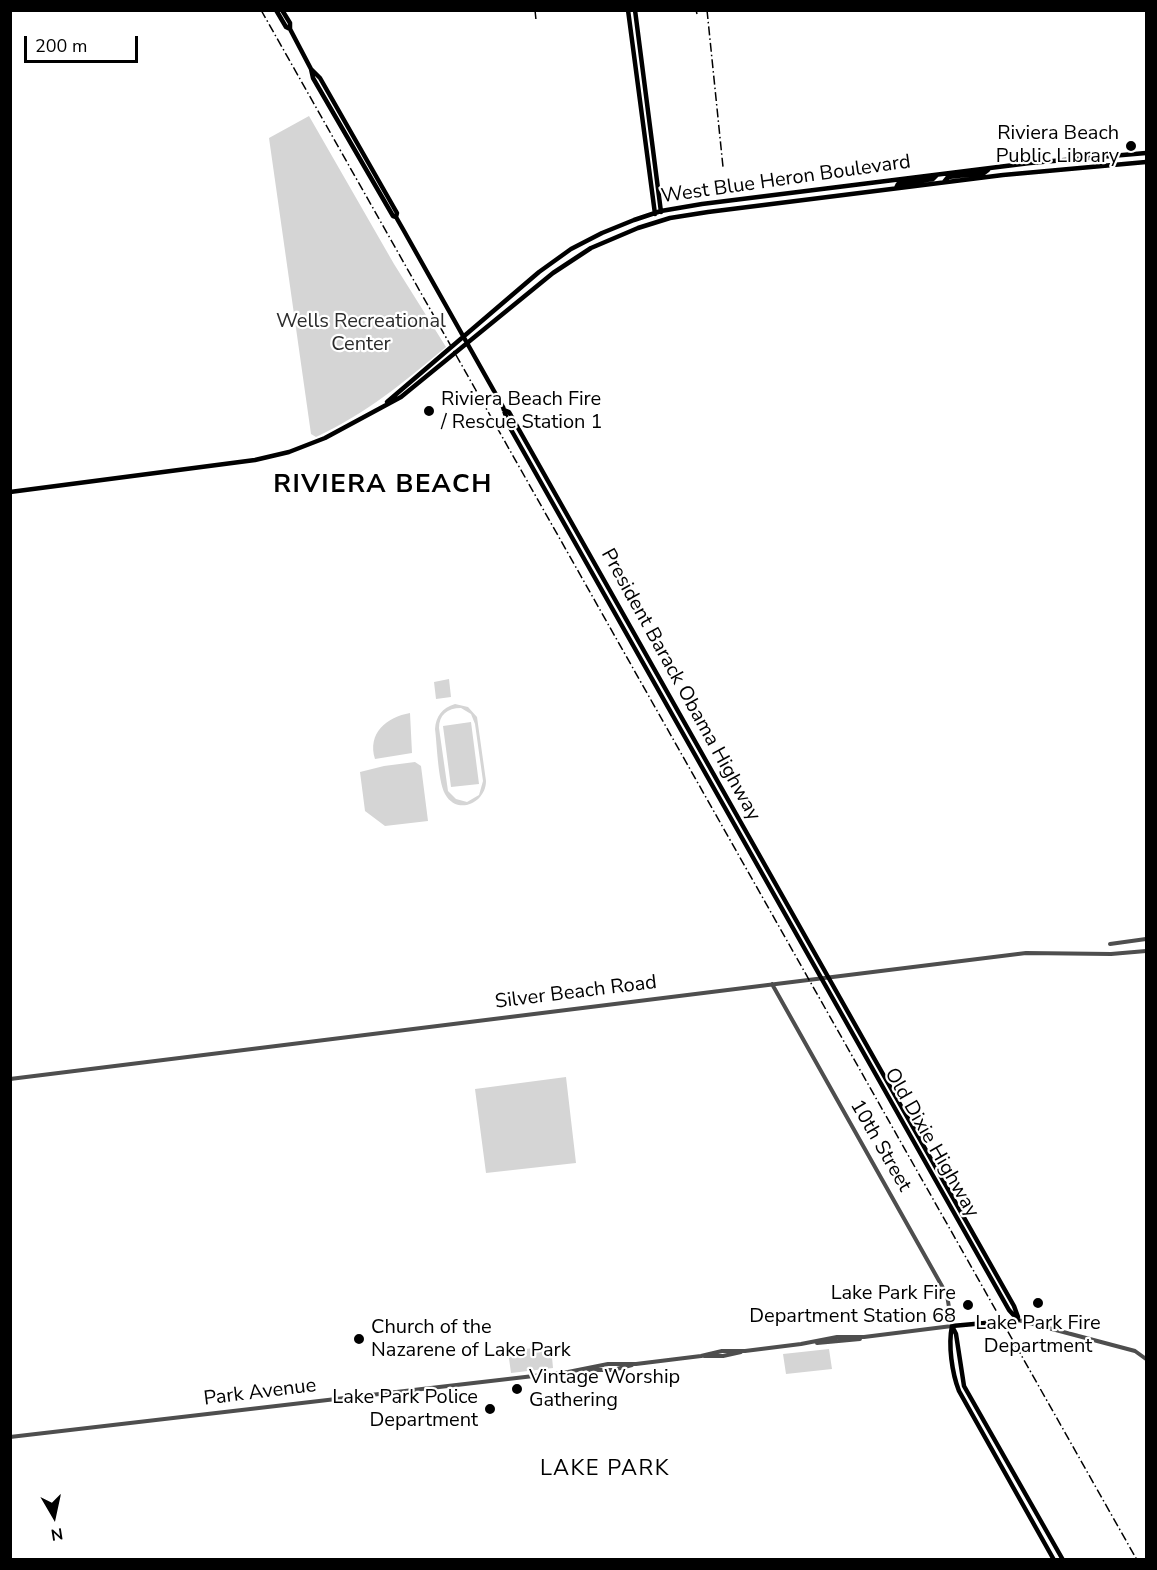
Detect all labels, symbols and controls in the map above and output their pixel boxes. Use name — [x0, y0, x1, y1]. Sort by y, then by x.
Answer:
scale bar — [27, 24, 141, 62]
text: 200 m — [35, 34, 87, 58]
place label: Riviera Beach Public Library — [996, 122, 1119, 169]
marker: Riviera Beach Public Library — [1124, 139, 1138, 153]
street label: West Blue Heron Boulevard — [660, 151, 912, 209]
park label: Wells Recreational Center — [276, 310, 446, 357]
place label: Riviera Beach Fire / Rescue Station 1 — [441, 388, 603, 435]
marker: Riviera Beach Fire / Rescue Station 1 — [422, 404, 436, 418]
district label: RIVIERA BEACH — [273, 470, 493, 502]
street label: President Barack Obama Highway — [595, 545, 765, 825]
street label: Silver Beach Road — [494, 971, 658, 1015]
street label: Old Dixie Highway — [878, 1064, 984, 1222]
street label: 10th Street — [844, 1096, 916, 1196]
place label: Lake Park Fire Department Station 68 — [749, 1282, 956, 1329]
marker: Lake Park Fire Department — [1031, 1296, 1045, 1310]
marker: Lake Park Fire Department Station 68 — [961, 1298, 975, 1312]
place label: Lake Park Fire Department — [975, 1312, 1101, 1359]
place label: Church of the Nazarene of Lake Park — [371, 1316, 571, 1363]
marker: Church of the Nazarene of Lake Park — [352, 1332, 366, 1346]
place label: Vintage Worship Gathering — [529, 1366, 680, 1413]
street label: Park Avenue — [202, 1374, 318, 1412]
marker: Vintage Worship Gathering — [510, 1382, 524, 1396]
place label: Lake Park Police Department — [332, 1386, 478, 1433]
marker: Lake Park Police Department — [483, 1402, 497, 1416]
district label: LAKE PARK — [540, 1457, 670, 1483]
north arrow — [24, 1486, 84, 1546]
text: N — [49, 1522, 64, 1546]

